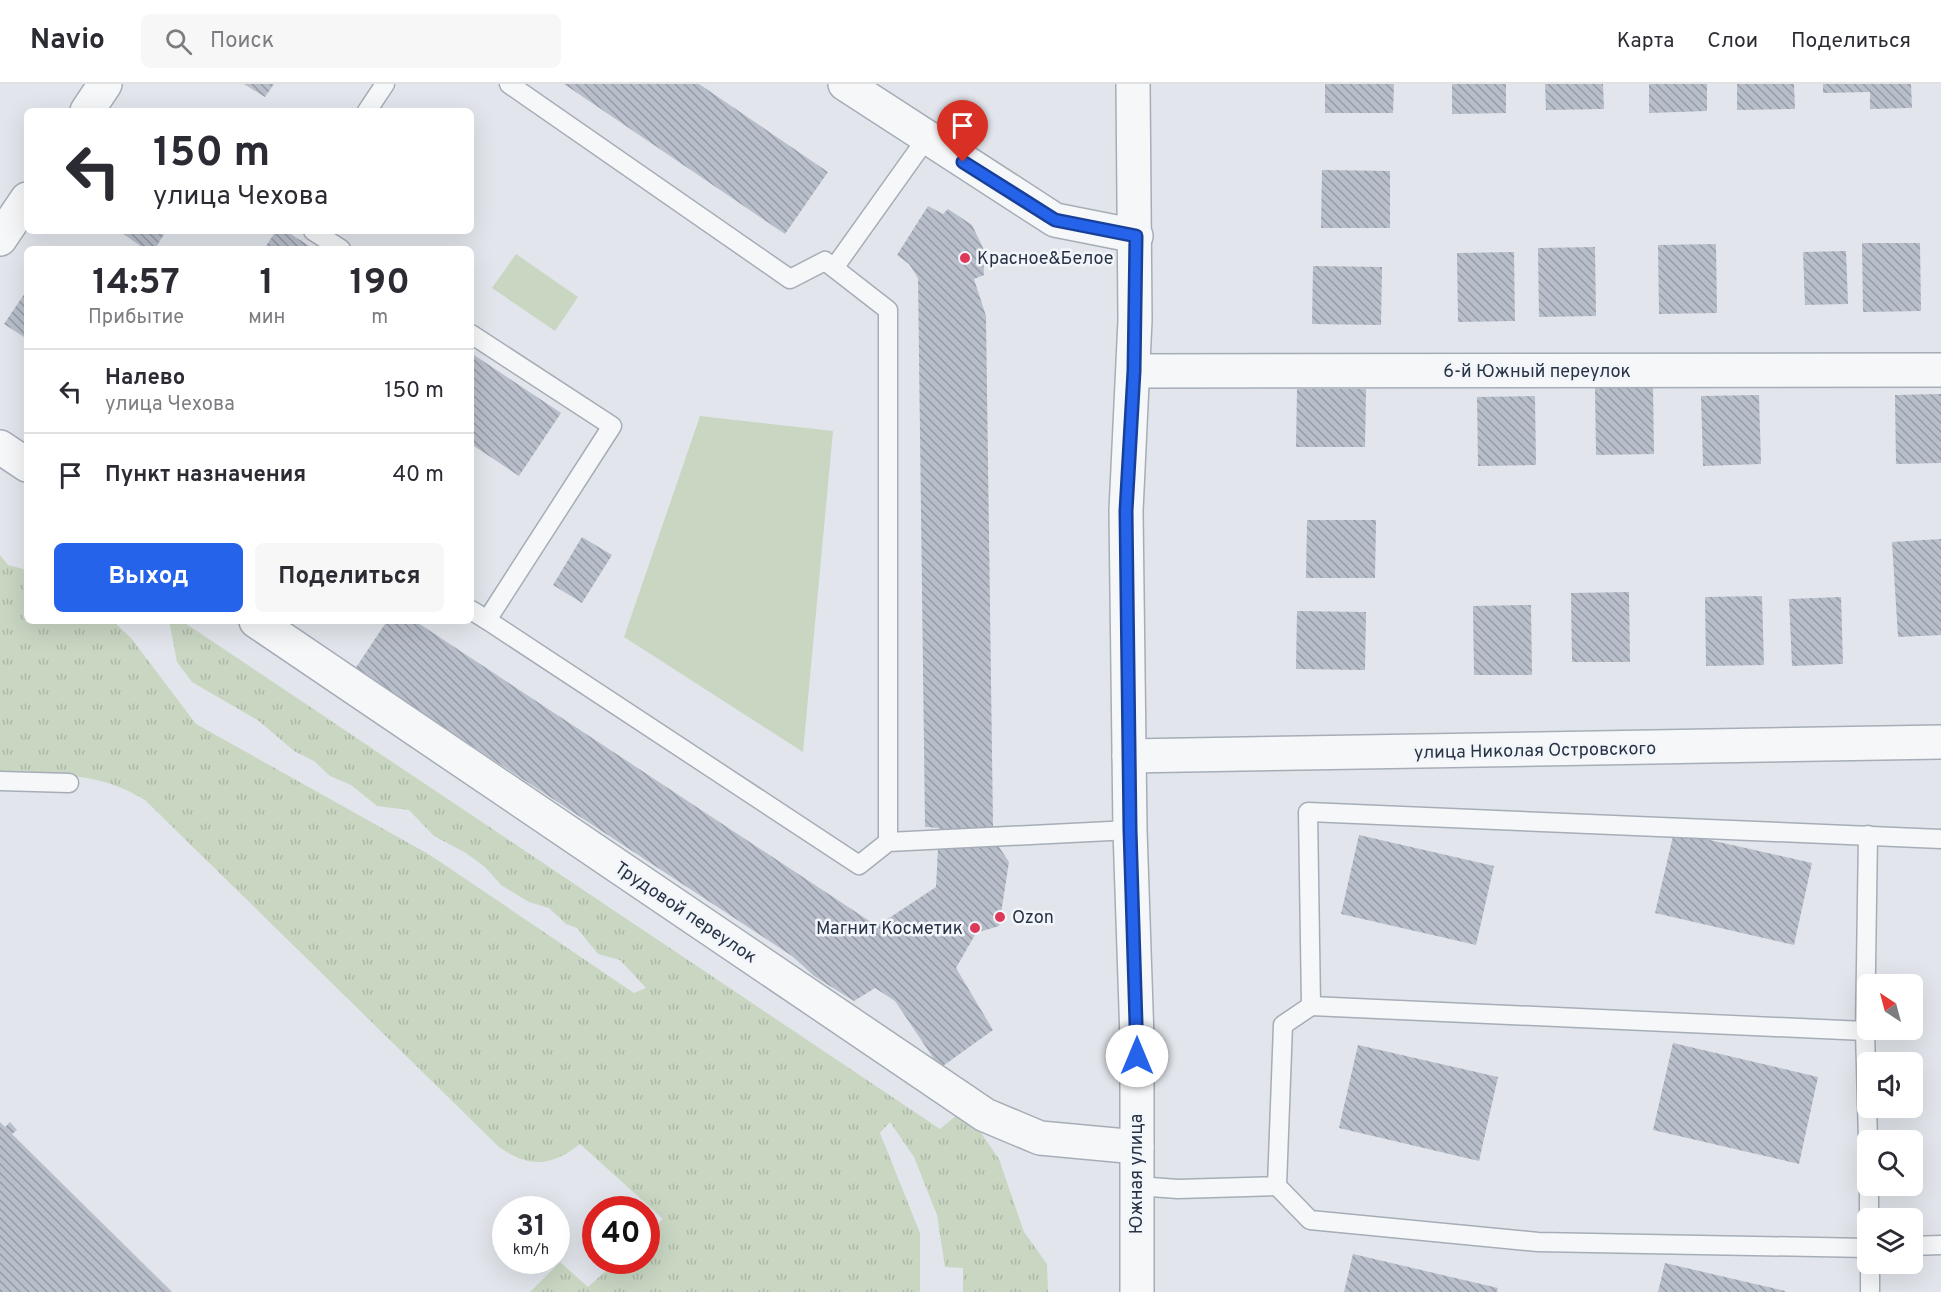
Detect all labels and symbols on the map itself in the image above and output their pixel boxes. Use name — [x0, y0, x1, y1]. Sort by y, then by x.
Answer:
pin — [937, 100, 988, 162]
place label: Красное&Белое — [977, 248, 1113, 271]
marker: Красное&Белое — [958, 251, 972, 265]
street label: 6-й Южный переулок — [1443, 361, 1631, 384]
street label: улица Николая Островского — [1414, 738, 1656, 765]
street label: Трудовой переулок — [610, 857, 761, 969]
place label: Ozon — [1012, 907, 1054, 930]
marker: Ozon — [993, 910, 1007, 924]
place label: Магнит Косметик — [816, 918, 963, 941]
marker: Магнит Косметик — [968, 921, 982, 935]
north arrow — [1857, 974, 1923, 1040]
position arrow — [1105, 1024, 1169, 1088]
street label: Южная улица — [1126, 1114, 1149, 1234]
speed limit sign: 40 — [582, 1196, 660, 1274]

